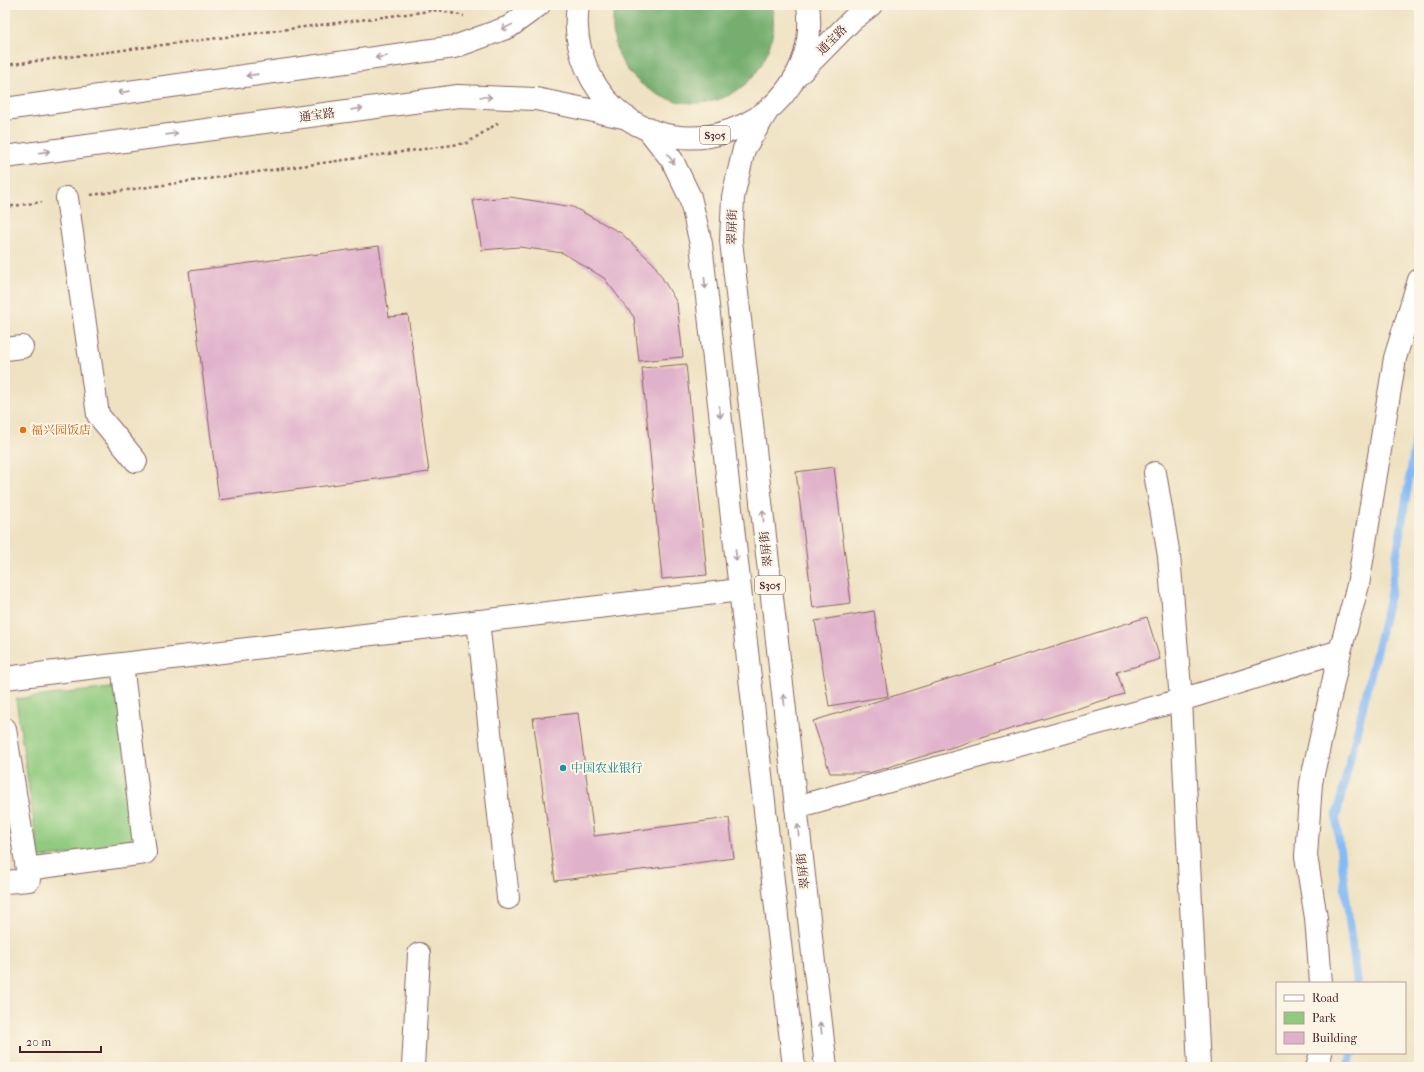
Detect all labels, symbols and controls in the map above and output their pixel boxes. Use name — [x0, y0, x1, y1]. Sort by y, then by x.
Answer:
street label: 通宝路 — [814, 22, 850, 58]
one-way arrow — [501, 24, 513, 31]
one-way arrow — [375, 53, 388, 61]
one-way arrow — [246, 71, 259, 79]
one-way arrow — [118, 88, 131, 96]
one-way arrow — [479, 93, 492, 101]
one-way arrow — [350, 105, 363, 113]
street label: 通宝路 — [298, 106, 336, 124]
road number: S305 — [700, 126, 730, 144]
one-way arrow — [166, 130, 179, 138]
one-way arrow — [37, 148, 50, 156]
one-way arrow — [667, 153, 675, 164]
street label: 翠屏街 — [725, 208, 739, 245]
one-way arrow — [701, 276, 709, 289]
one-way arrow — [716, 405, 723, 418]
place label: 福兴园饭店 — [31, 423, 91, 437]
marker: 福兴园饭店 — [18, 425, 28, 435]
one-way arrow — [759, 510, 766, 523]
street label: 翠屏街 — [757, 529, 775, 568]
one-way arrow — [732, 548, 740, 561]
road number: S305 — [755, 576, 785, 594]
one-way arrow — [780, 694, 787, 707]
place label: 中国农业银行 — [571, 761, 643, 775]
marker: 中国农业银行 — [558, 763, 568, 773]
one-way arrow — [795, 824, 802, 837]
street label: 翠屏街 — [794, 851, 812, 890]
legend — [1276, 982, 1406, 1054]
text: Road — [1312, 991, 1339, 1005]
text: Park — [1312, 1011, 1337, 1025]
one-way arrow — [817, 1022, 825, 1035]
scale bar — [20, 1028, 101, 1054]
text: Building — [1312, 1031, 1357, 1045]
text: 20 m — [26, 1035, 51, 1049]

